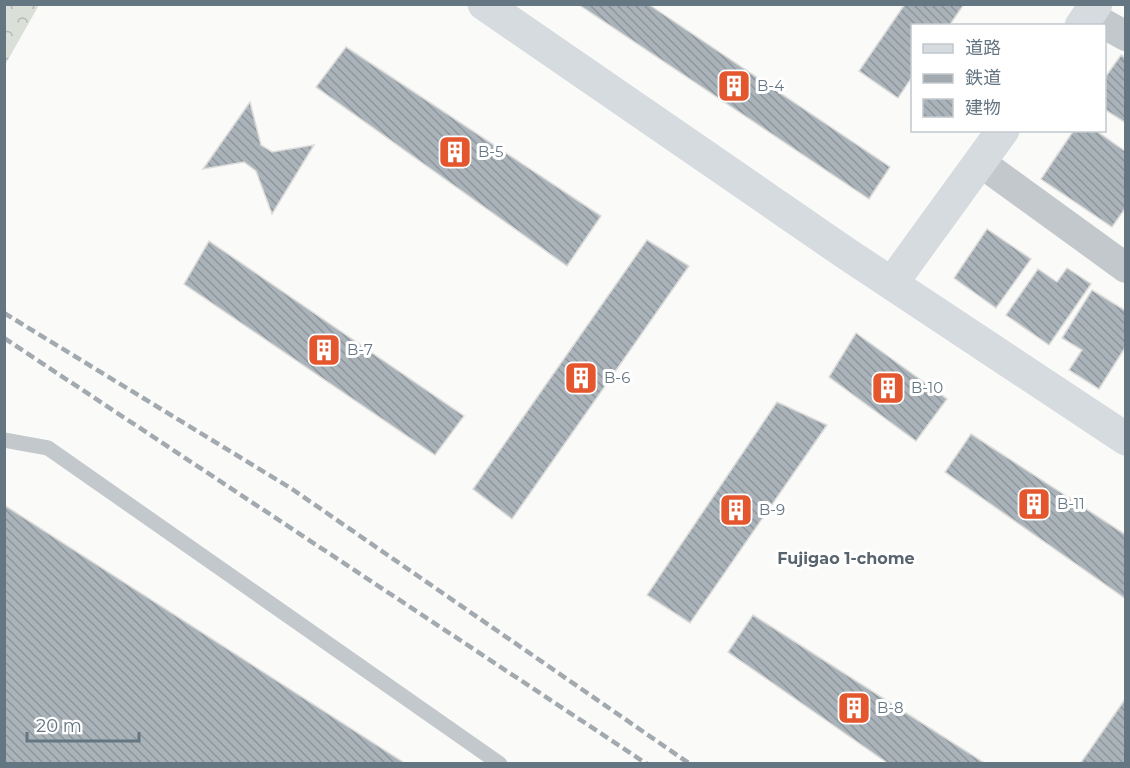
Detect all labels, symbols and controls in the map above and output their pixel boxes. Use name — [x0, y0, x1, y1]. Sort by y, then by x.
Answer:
legend — [911, 24, 1106, 132]
text: 道路 — [965, 37, 1001, 59]
text: 鉄道 — [965, 67, 1001, 89]
building icon: B-4 — [716, 68, 752, 104]
place label: B-4 — [757, 76, 784, 95]
text: 建物 — [965, 97, 1001, 119]
building icon: B-5 — [437, 134, 473, 170]
place label: B-5 — [478, 142, 504, 161]
building icon: B-7 — [306, 332, 342, 368]
place label: B-7 — [347, 340, 373, 359]
building icon: B-6 — [563, 360, 599, 396]
place label: B-6 — [604, 368, 630, 387]
building icon: B-10 — [870, 370, 906, 406]
place label: B-10 — [911, 378, 943, 397]
building icon: B-11 — [1016, 486, 1052, 522]
building icon: B-9 — [718, 492, 754, 528]
place label: B-11 — [1057, 494, 1085, 513]
place label: B-9 — [759, 500, 785, 519]
district label: Fujigao 1-chome — [777, 549, 915, 568]
building icon: B-8 — [836, 690, 872, 726]
place label: B-8 — [877, 698, 904, 717]
scale bar — [27, 705, 140, 743]
text: 20 m — [36, 715, 82, 737]

